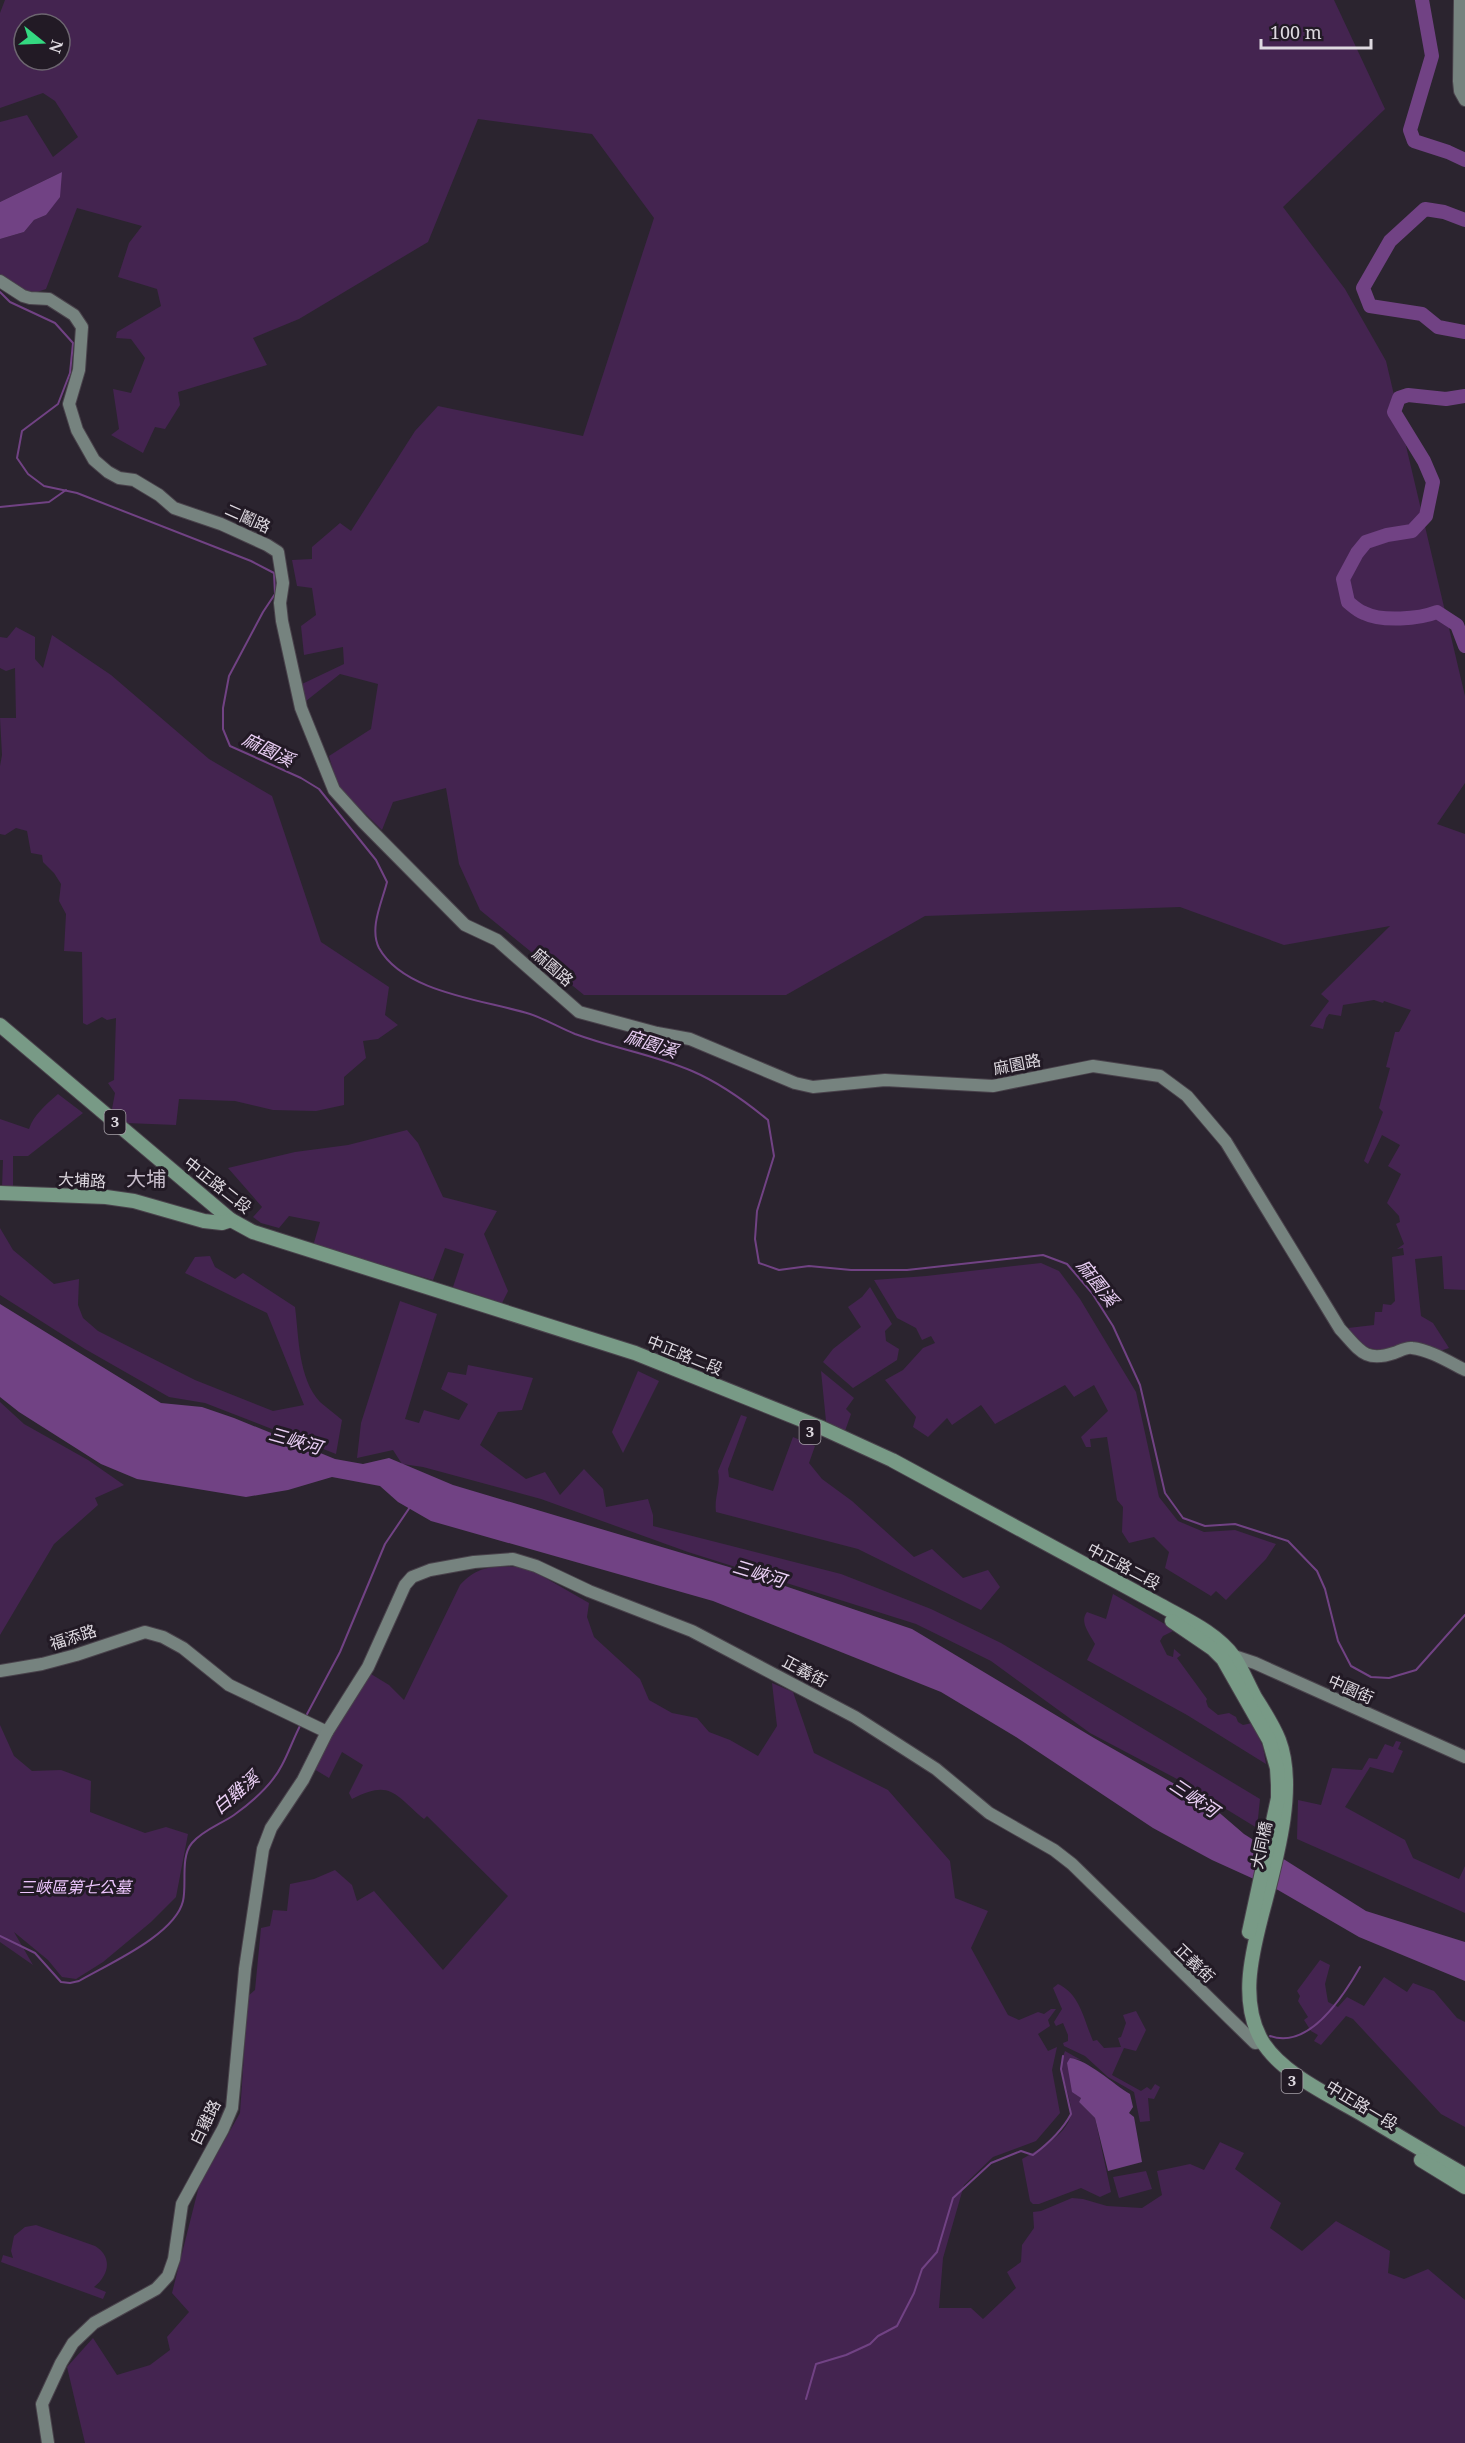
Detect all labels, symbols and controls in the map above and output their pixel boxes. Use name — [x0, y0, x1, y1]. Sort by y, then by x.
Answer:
north arrow — [12, 12, 72, 72]
scale bar — [1261, 12, 1370, 50]
text: 100 m — [1270, 20, 1322, 44]
text: N — [44, 37, 69, 56]
street label: 二鬮路 — [222, 498, 274, 538]
water label: 麻園溪 — [239, 726, 301, 773]
street label: 麻園路 — [528, 943, 578, 991]
water label: 麻園溪 — [622, 1023, 684, 1064]
street label: 麻園路 — [991, 1049, 1043, 1079]
road number: 3 — [104, 1110, 126, 1134]
street label: 中正路二段 — [180, 1152, 256, 1218]
district label: 大埔 — [126, 1165, 166, 1192]
street label: 大埔路 — [57, 1168, 107, 1192]
water label: 麻園溪 — [1072, 1254, 1126, 1313]
street label: 中正路二段 — [644, 1330, 726, 1380]
road number: 3 — [800, 1420, 820, 1444]
water label: 三峽河 — [266, 1421, 327, 1460]
street label: 中正路二段 — [1084, 1538, 1164, 1594]
water label: 三峽河 — [730, 1554, 791, 1593]
street label: 福添路 — [47, 1619, 99, 1655]
street label: 正義街 — [779, 1650, 831, 1692]
street label: 中園街 — [1325, 1669, 1377, 1709]
water label: 白雞溪 — [207, 1764, 266, 1819]
water label: 三峽河 — [1165, 1772, 1226, 1824]
street label: 大同橋 — [1245, 1819, 1277, 1871]
park label: 三峽區第七公墓 — [19, 1876, 134, 1898]
street label: 正義街 — [1170, 1938, 1220, 1988]
road number: 3 — [1282, 2069, 1302, 2093]
street label: 中正路一段 — [1322, 2075, 1402, 2135]
street label: 白雞路 — [185, 2096, 225, 2148]

